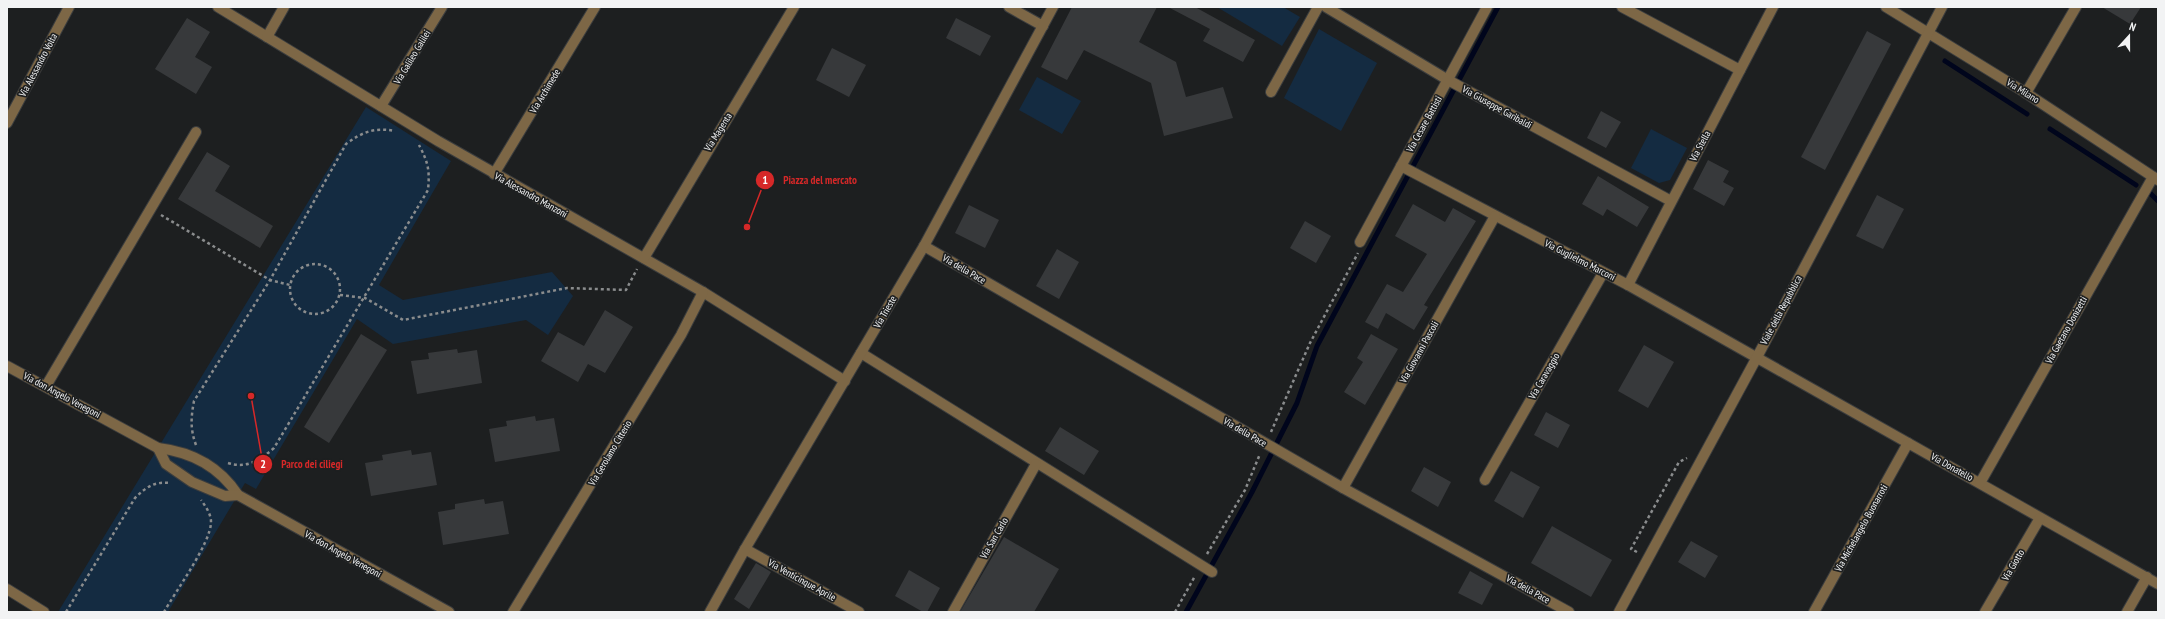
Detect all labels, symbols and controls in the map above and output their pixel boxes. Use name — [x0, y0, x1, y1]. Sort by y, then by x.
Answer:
north arrow — [2109, 16, 2149, 56]
text: N — [2127, 19, 2138, 34]
street label: Via Galileo Galilei — [390, 27, 433, 87]
street label: Via Alessandro Volta — [15, 31, 60, 100]
street label: Via Archimede — [526, 66, 563, 116]
street label: Via Milano — [2003, 75, 2042, 106]
street label: Via Giuseppe Garibaldi — [1459, 82, 1534, 132]
street label: Via Cesare Battisti — [1403, 94, 1445, 155]
street label: Via Magenta — [701, 110, 735, 154]
street label: Via Stella — [1686, 129, 1713, 164]
street label: Via Alessandro Manzoni — [491, 169, 570, 220]
callout: Piazza del mercato — [755, 169, 865, 192]
text: 1 — [762, 172, 768, 187]
text: Piazza del mercato — [783, 173, 857, 187]
street label: Via Guglielmo Marconi — [1541, 236, 1618, 283]
street label: Via della Pace — [939, 251, 988, 287]
street label: Viale della Repubblica — [1757, 273, 1805, 348]
street label: Via Trieste — [870, 293, 900, 331]
street label: Via Gaetano Donizetti — [2042, 294, 2090, 367]
street label: Via Giovanni Pascoli — [1396, 319, 1441, 386]
street label: Via Caravaggio — [1525, 351, 1562, 402]
street label: Via don Angelo Venegoni — [20, 369, 103, 421]
street label: Via della Pace — [1220, 414, 1269, 450]
street label: Via Gerolamo Citterio — [585, 418, 635, 489]
street label: Via Donatello — [1928, 450, 1976, 484]
callout: Parco dei ciliegi — [253, 452, 351, 475]
text: 2 — [260, 456, 266, 471]
text: Parco dei ciliegi — [281, 457, 343, 471]
street label: Via Michelangelo Buonarroti — [1831, 482, 1890, 575]
street label: Via San Carlo — [976, 515, 1011, 562]
street label: Via don Angelo Venegoni — [301, 527, 384, 580]
street label: Via Giotto — [1998, 547, 2027, 584]
street label: Via Venticinque Aprile — [765, 556, 838, 604]
street label: Via della Pace — [1503, 571, 1552, 606]

